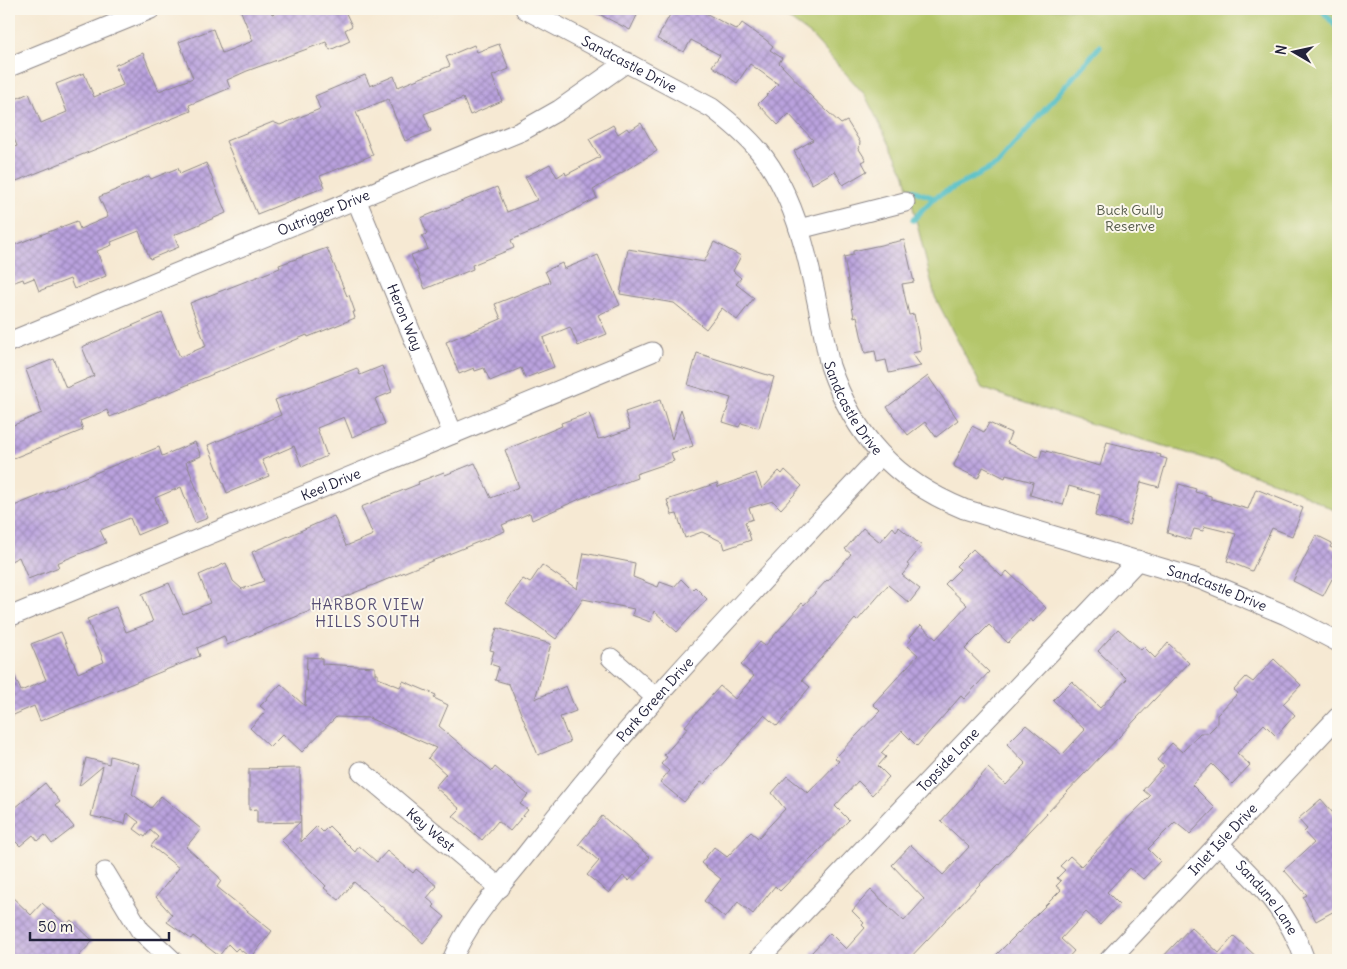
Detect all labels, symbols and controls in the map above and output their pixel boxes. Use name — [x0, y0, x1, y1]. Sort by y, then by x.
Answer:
north arrow — [1270, 28, 1320, 78]
street label: Sandcastle Drive — [578, 32, 680, 97]
text: N — [1272, 44, 1291, 56]
street label: Outrigger Drive — [275, 186, 372, 240]
park label: Buck Gully Reserve — [1096, 201, 1164, 235]
street label: Heron Way — [383, 281, 427, 353]
street label: Sandcastle Drive — [820, 359, 886, 459]
street label: Keel Drive — [298, 464, 363, 505]
street label: Sandcastle Drive — [1165, 561, 1270, 615]
district label: HARBOR VIEW HILLS SOUTH — [311, 595, 425, 631]
street label: Park Green Drive — [613, 653, 697, 746]
street label: Topside Lane — [913, 724, 983, 796]
street label: Inlet Isle Drive — [1185, 799, 1261, 879]
street label: Key West — [403, 804, 459, 855]
street label: Sandune Lane — [1232, 856, 1302, 938]
scale bar — [30, 909, 169, 941]
text: 50 m — [38, 917, 73, 936]

